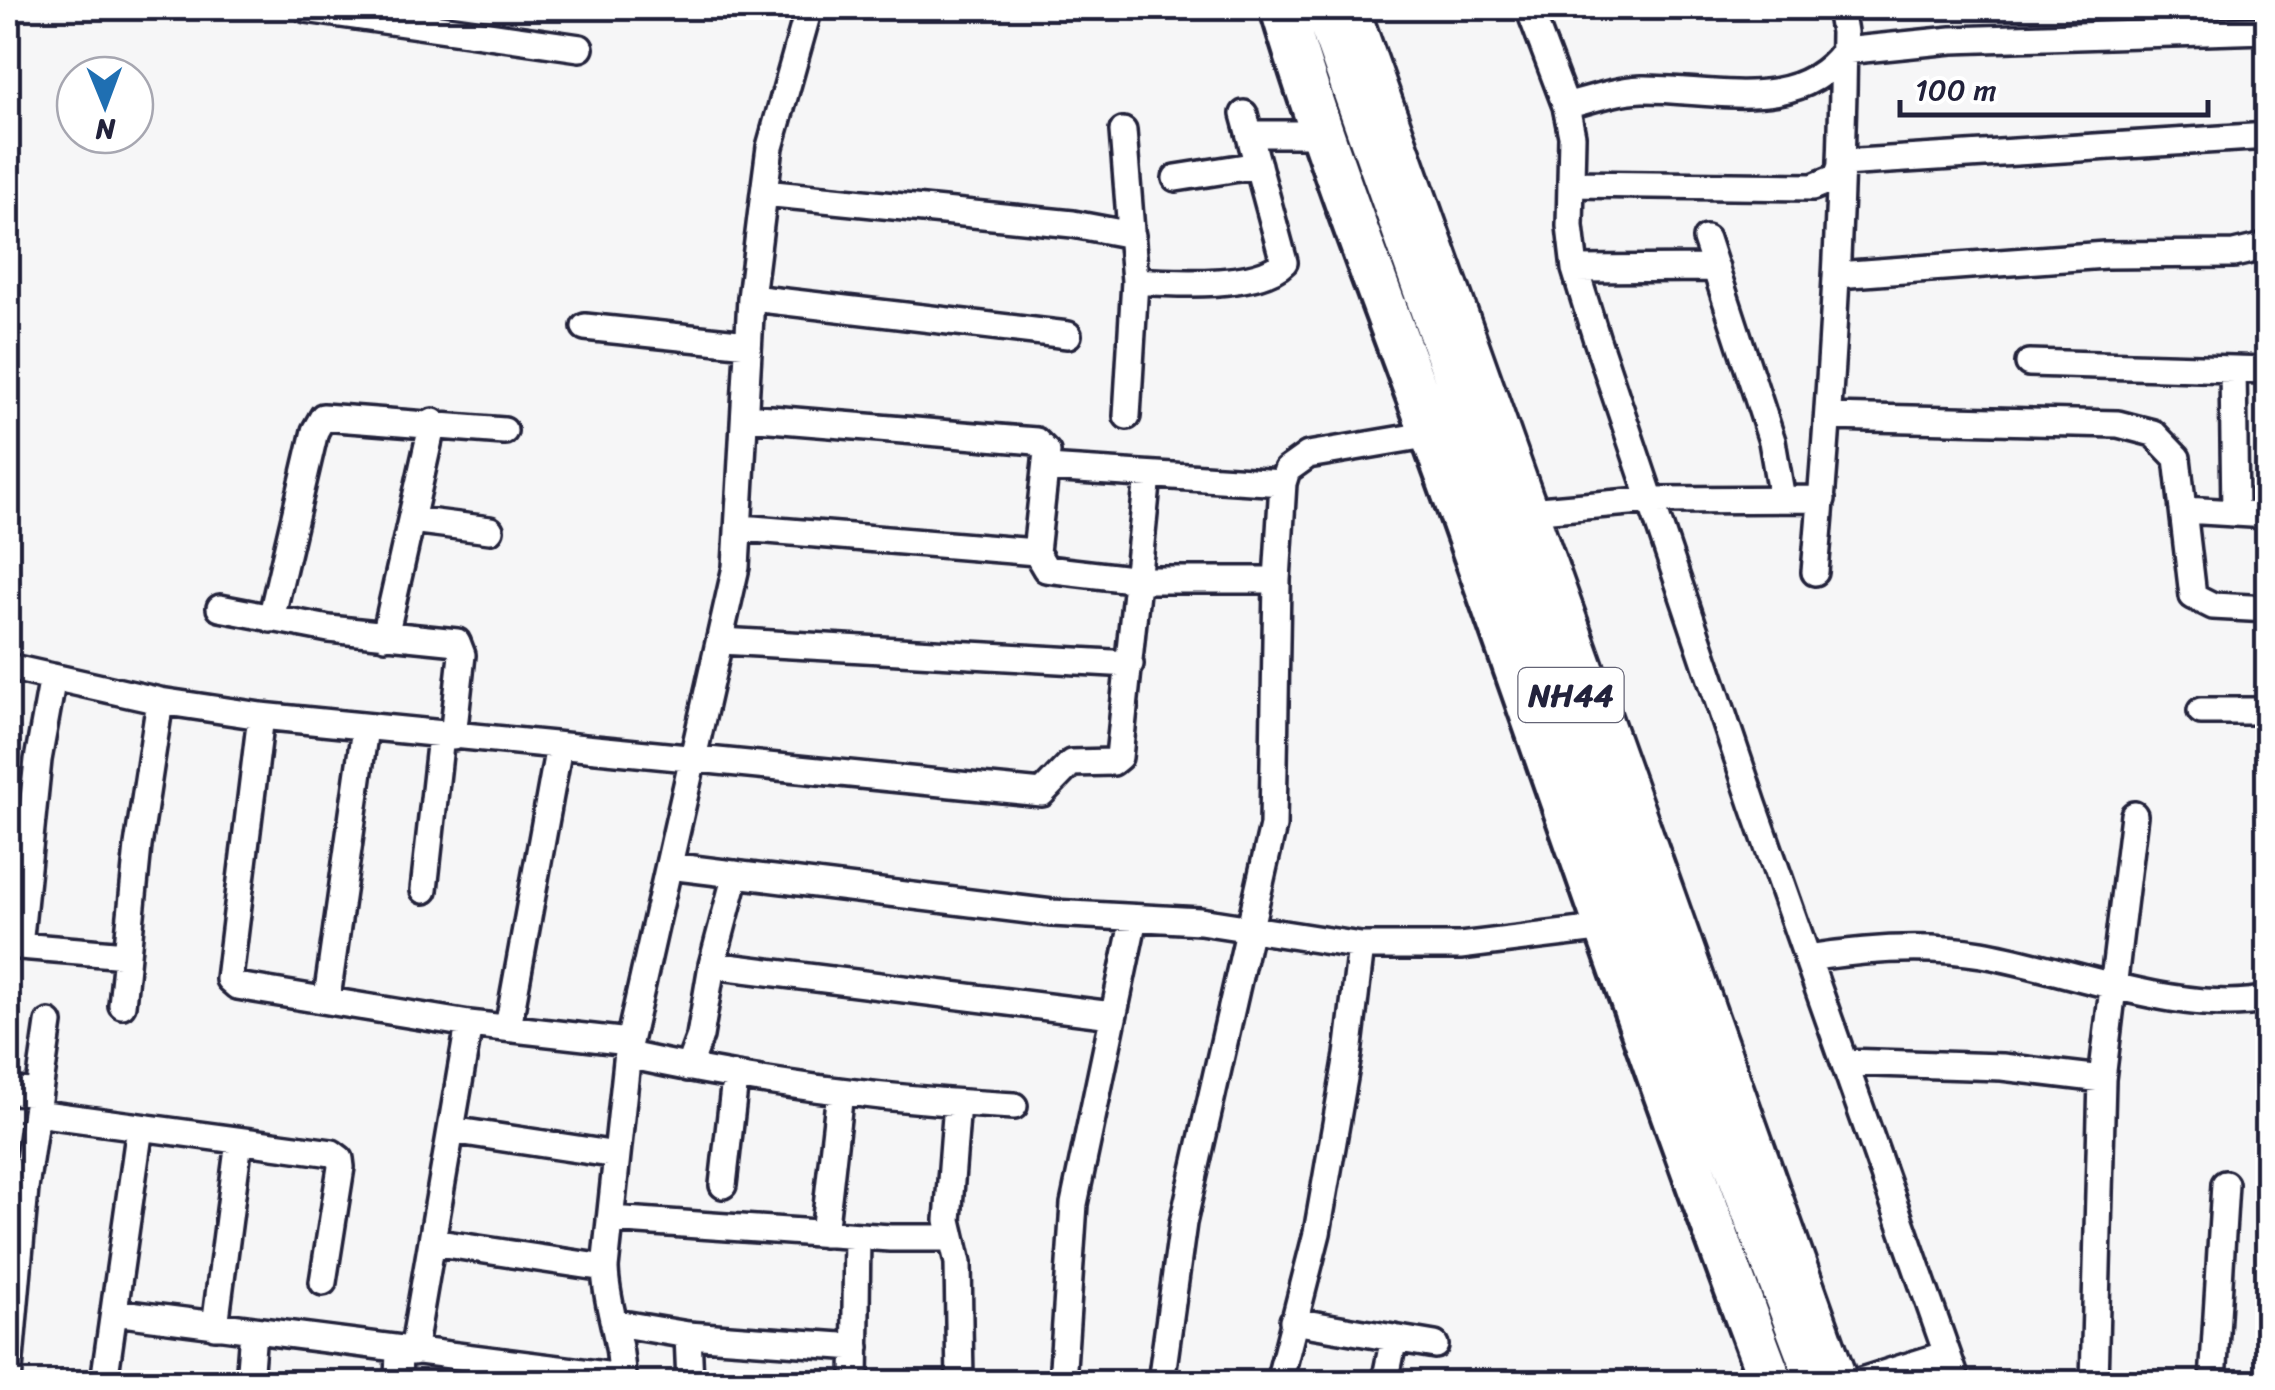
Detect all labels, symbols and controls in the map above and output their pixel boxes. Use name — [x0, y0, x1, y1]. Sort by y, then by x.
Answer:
north arrow — [55, 55, 155, 155]
scale bar — [1900, 55, 2208, 117]
text: 100 m — [1915, 63, 1997, 117]
text: N — [95, 105, 117, 154]
road number: NH44 — [1518, 668, 1624, 722]

